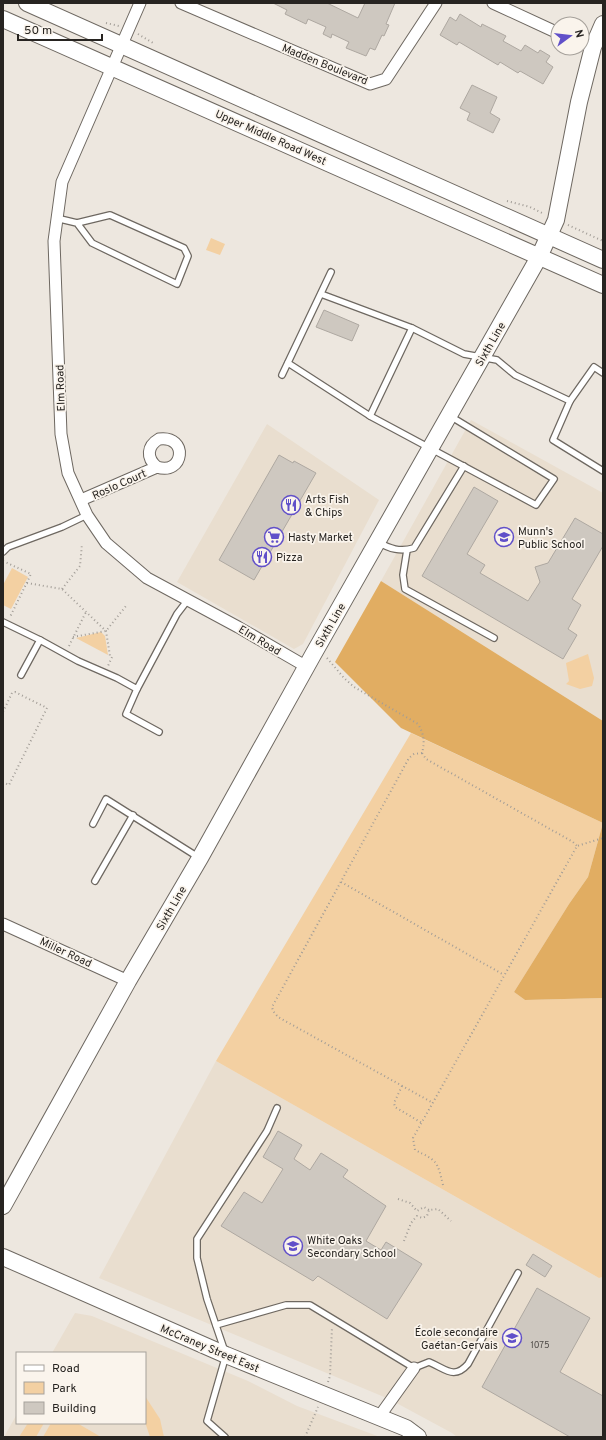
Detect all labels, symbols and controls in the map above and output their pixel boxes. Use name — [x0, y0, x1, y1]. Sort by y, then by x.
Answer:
scale bar — [18, 16, 102, 42]
north arrow — [550, 16, 590, 56]
text: 50 m — [24, 23, 52, 39]
text: N — [571, 28, 586, 39]
street label: Madden Boulevard — [280, 41, 370, 89]
street label: Upper Middle Road West — [213, 107, 328, 169]
street label: Sixth Line — [473, 320, 509, 369]
street label: Elm Road — [53, 364, 69, 412]
street label: Roslo Court — [90, 467, 149, 503]
place label: Arts Fish & Chips — [305, 493, 349, 520]
restaurant icon: Arts Fish & Chips — [280, 494, 302, 516]
place label: Munn's Public School — [518, 525, 585, 552]
supermarket icon: Hasty Market — [263, 526, 285, 548]
school or university icon: Munn's Public School — [493, 526, 515, 548]
place label: Hasty Market — [288, 531, 353, 545]
restaurant icon: Pizza — [251, 546, 273, 568]
place label: Pizza — [276, 551, 303, 565]
street label: Sixth Line — [313, 601, 349, 650]
street label: Elm Road — [236, 623, 283, 659]
street label: Sixth Line — [154, 884, 190, 933]
street label: Miller Road — [37, 935, 94, 971]
place label: White Oaks Secondary School — [307, 1234, 396, 1261]
school or university icon: White Oaks Secondary School — [282, 1235, 304, 1257]
street label: McCraney Street East — [158, 1322, 261, 1376]
place label: École secondaire Gaétan-Gervais — [415, 1325, 498, 1353]
school or university icon: École secondaire Gaétan-Gervais — [501, 1327, 523, 1349]
house number: 1075 — [530, 1340, 550, 1351]
legend — [16, 1352, 146, 1424]
text: Road — [52, 1361, 80, 1377]
text: Park — [52, 1381, 77, 1397]
text: Building — [52, 1401, 96, 1417]

